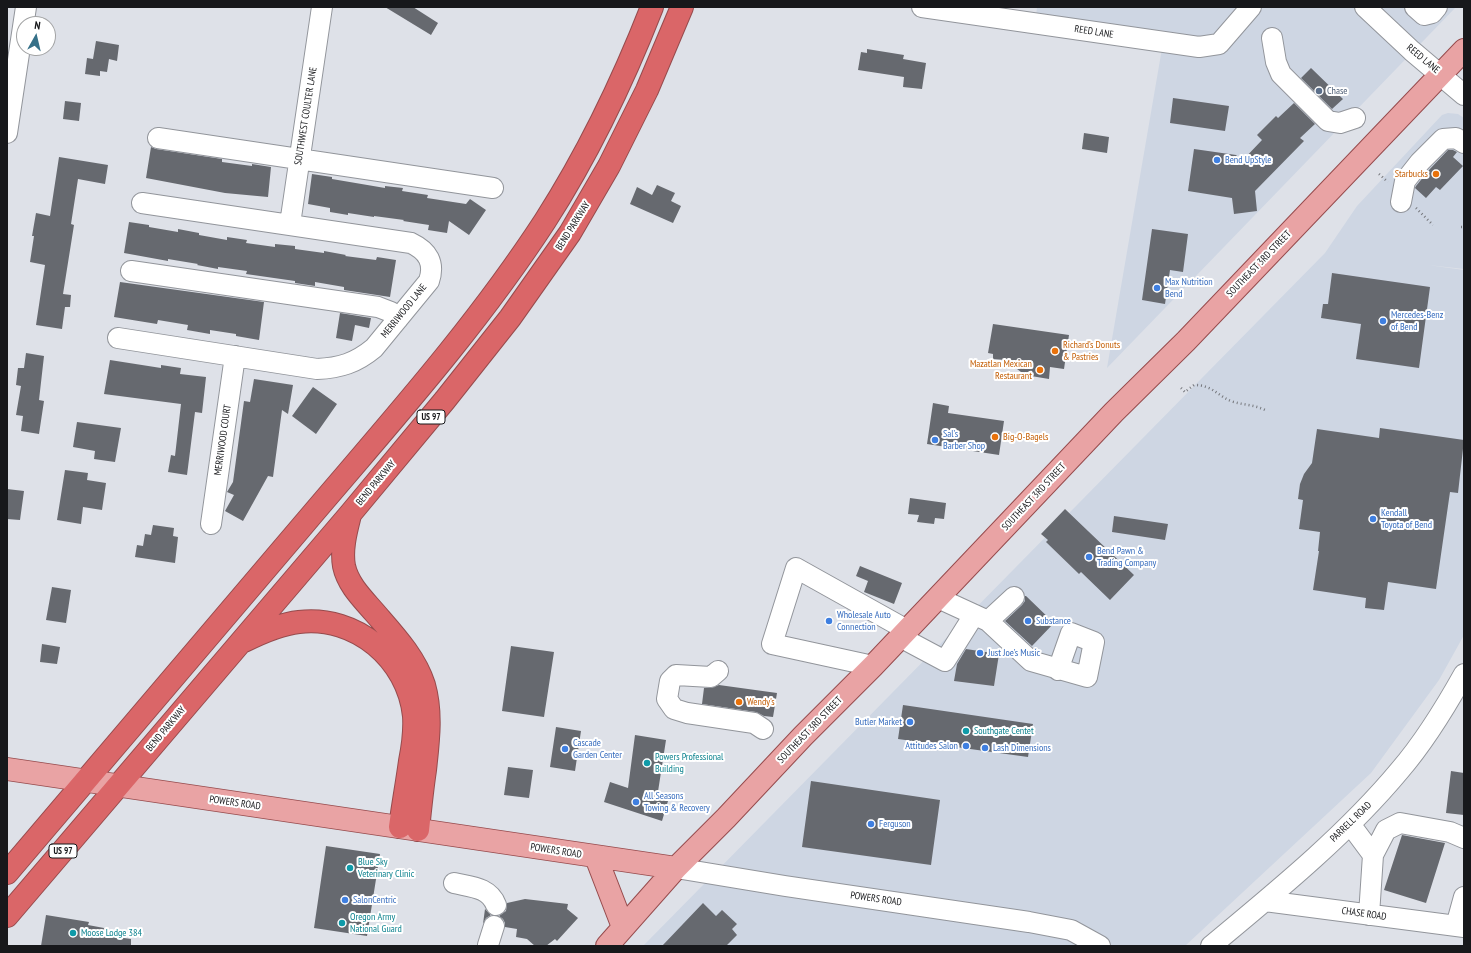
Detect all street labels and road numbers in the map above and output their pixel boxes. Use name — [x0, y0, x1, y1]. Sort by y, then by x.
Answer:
street label: REED LANE — [1074, 23, 1114, 41]
street label: REED LANE — [1404, 42, 1442, 76]
street label: SOUTHWEST COULTER LANE — [292, 66, 320, 166]
street label: BEND PARKWAY — [553, 199, 593, 253]
street label: SOUTHEAST 3RD STREET — [1224, 228, 1294, 300]
street label: MERRIWOOD LANE — [379, 282, 429, 340]
street label: MERRIWOOD COURT — [212, 404, 234, 476]
road number: US 97 — [417, 410, 445, 424]
street label: BEND PARKWAY — [354, 458, 398, 508]
street label: SOUTHEAST 3RD STREET — [1000, 461, 1068, 533]
street label: SOUTHEAST 3RD STREET — [775, 694, 845, 766]
street label: BEND PARKWAY — [144, 704, 188, 754]
street label: POWERS ROAD — [209, 793, 261, 813]
street label: PARRELL ROAD — [1328, 799, 1374, 845]
street label: POWERS ROAD — [530, 841, 582, 861]
road number: US 97 — [49, 844, 77, 858]
street label: POWERS ROAD — [850, 889, 902, 909]
street label: CHASE ROAD — [1341, 905, 1387, 923]

